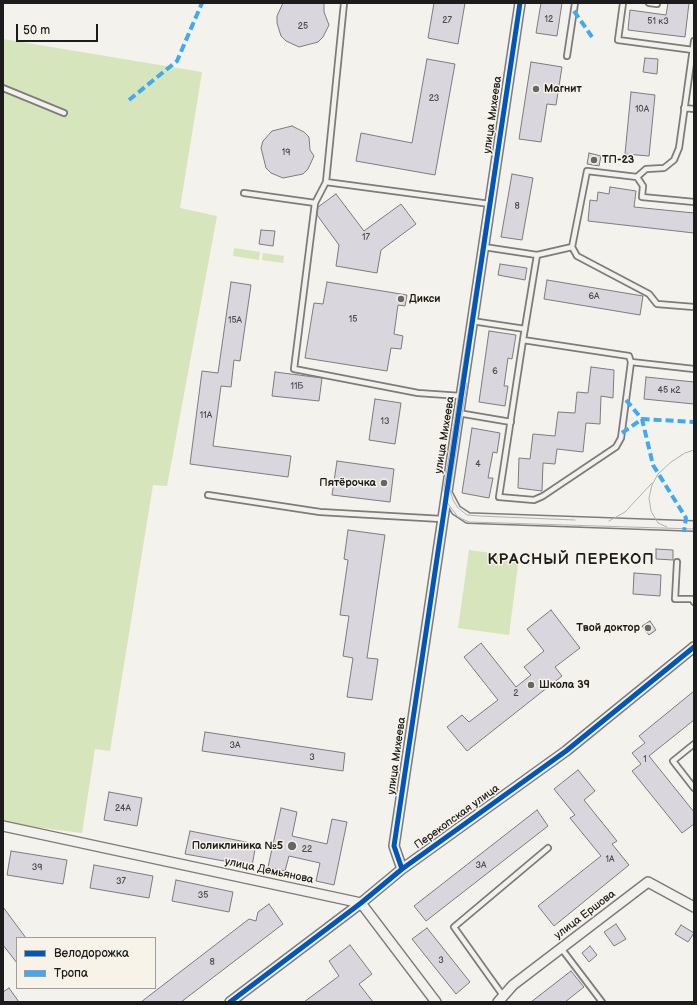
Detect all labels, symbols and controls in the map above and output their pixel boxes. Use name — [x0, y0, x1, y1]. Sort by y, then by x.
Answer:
house number: 12 — [545, 15, 553, 25]
scale bar — [18, 16, 100, 42]
house number: 27 — [442, 16, 452, 26]
house number: 51 к3 — [647, 17, 669, 27]
house number: 25 — [298, 22, 308, 32]
text: 50 m — [23, 23, 50, 38]
street label: улица Михеева — [481, 75, 505, 155]
place label: Магнит — [544, 82, 582, 96]
marker: Магнит — [531, 84, 541, 94]
house number: 23 — [429, 94, 439, 104]
house number: 10А — [635, 105, 649, 115]
house number: 19 — [282, 148, 290, 158]
place label: ТП-23 — [602, 153, 634, 167]
marker: ТП-23 — [589, 155, 599, 165]
house number: 8 — [514, 202, 520, 212]
house number: 17 — [362, 233, 370, 243]
place label: Дикси — [409, 292, 441, 306]
house number: 6А — [589, 292, 599, 302]
marker: Дикси — [396, 294, 406, 304]
house number: 15 — [349, 315, 357, 325]
house number: 15А — [228, 316, 242, 326]
house number: 6 — [492, 367, 498, 377]
house number: 11Б — [290, 382, 304, 392]
house number: 45 к2 — [657, 386, 681, 396]
street label: улица Михеева — [432, 395, 458, 475]
house number: 11А — [200, 411, 212, 421]
house number: 13 — [380, 417, 390, 427]
house number: 4 — [475, 460, 481, 470]
place label: Пятёрочка — [319, 476, 376, 490]
marker: Пятёрочка — [379, 478, 389, 488]
district label: КРАСНЫЙ ПЕРЕКОП — [487, 551, 655, 569]
place label: Твой доктор — [576, 621, 640, 635]
marker: Твой доктор — [643, 623, 653, 633]
place label: Школа 39 — [539, 678, 590, 692]
marker: Школа 39 — [526, 680, 536, 690]
house number: 2 — [513, 689, 519, 699]
street label: улица Михеева — [385, 716, 409, 796]
house number: 3А — [230, 741, 240, 751]
house number: 3 — [309, 753, 315, 763]
house number: 1 — [643, 755, 647, 765]
street label: Перекопская улица — [412, 782, 502, 852]
house number: 24А — [115, 804, 131, 814]
place label: Поликлиника №5 — [192, 839, 283, 853]
marker: Поликлиника №5 — [286, 840, 298, 852]
house number: 22 — [302, 845, 312, 855]
street label: улица Демьянова — [223, 855, 315, 887]
house number: 1А — [606, 855, 614, 865]
house number: 3А — [476, 861, 486, 871]
house number: 39 — [32, 863, 42, 873]
house number: 37 — [116, 877, 126, 887]
street label: улица Ершова — [552, 888, 618, 942]
house number: 35 — [198, 891, 208, 901]
legend — [16, 937, 156, 989]
text: Велодорожка — [54, 946, 129, 961]
house number: 3 — [438, 956, 444, 966]
house number: 8 — [209, 958, 215, 968]
text: Тропа — [54, 966, 88, 981]

